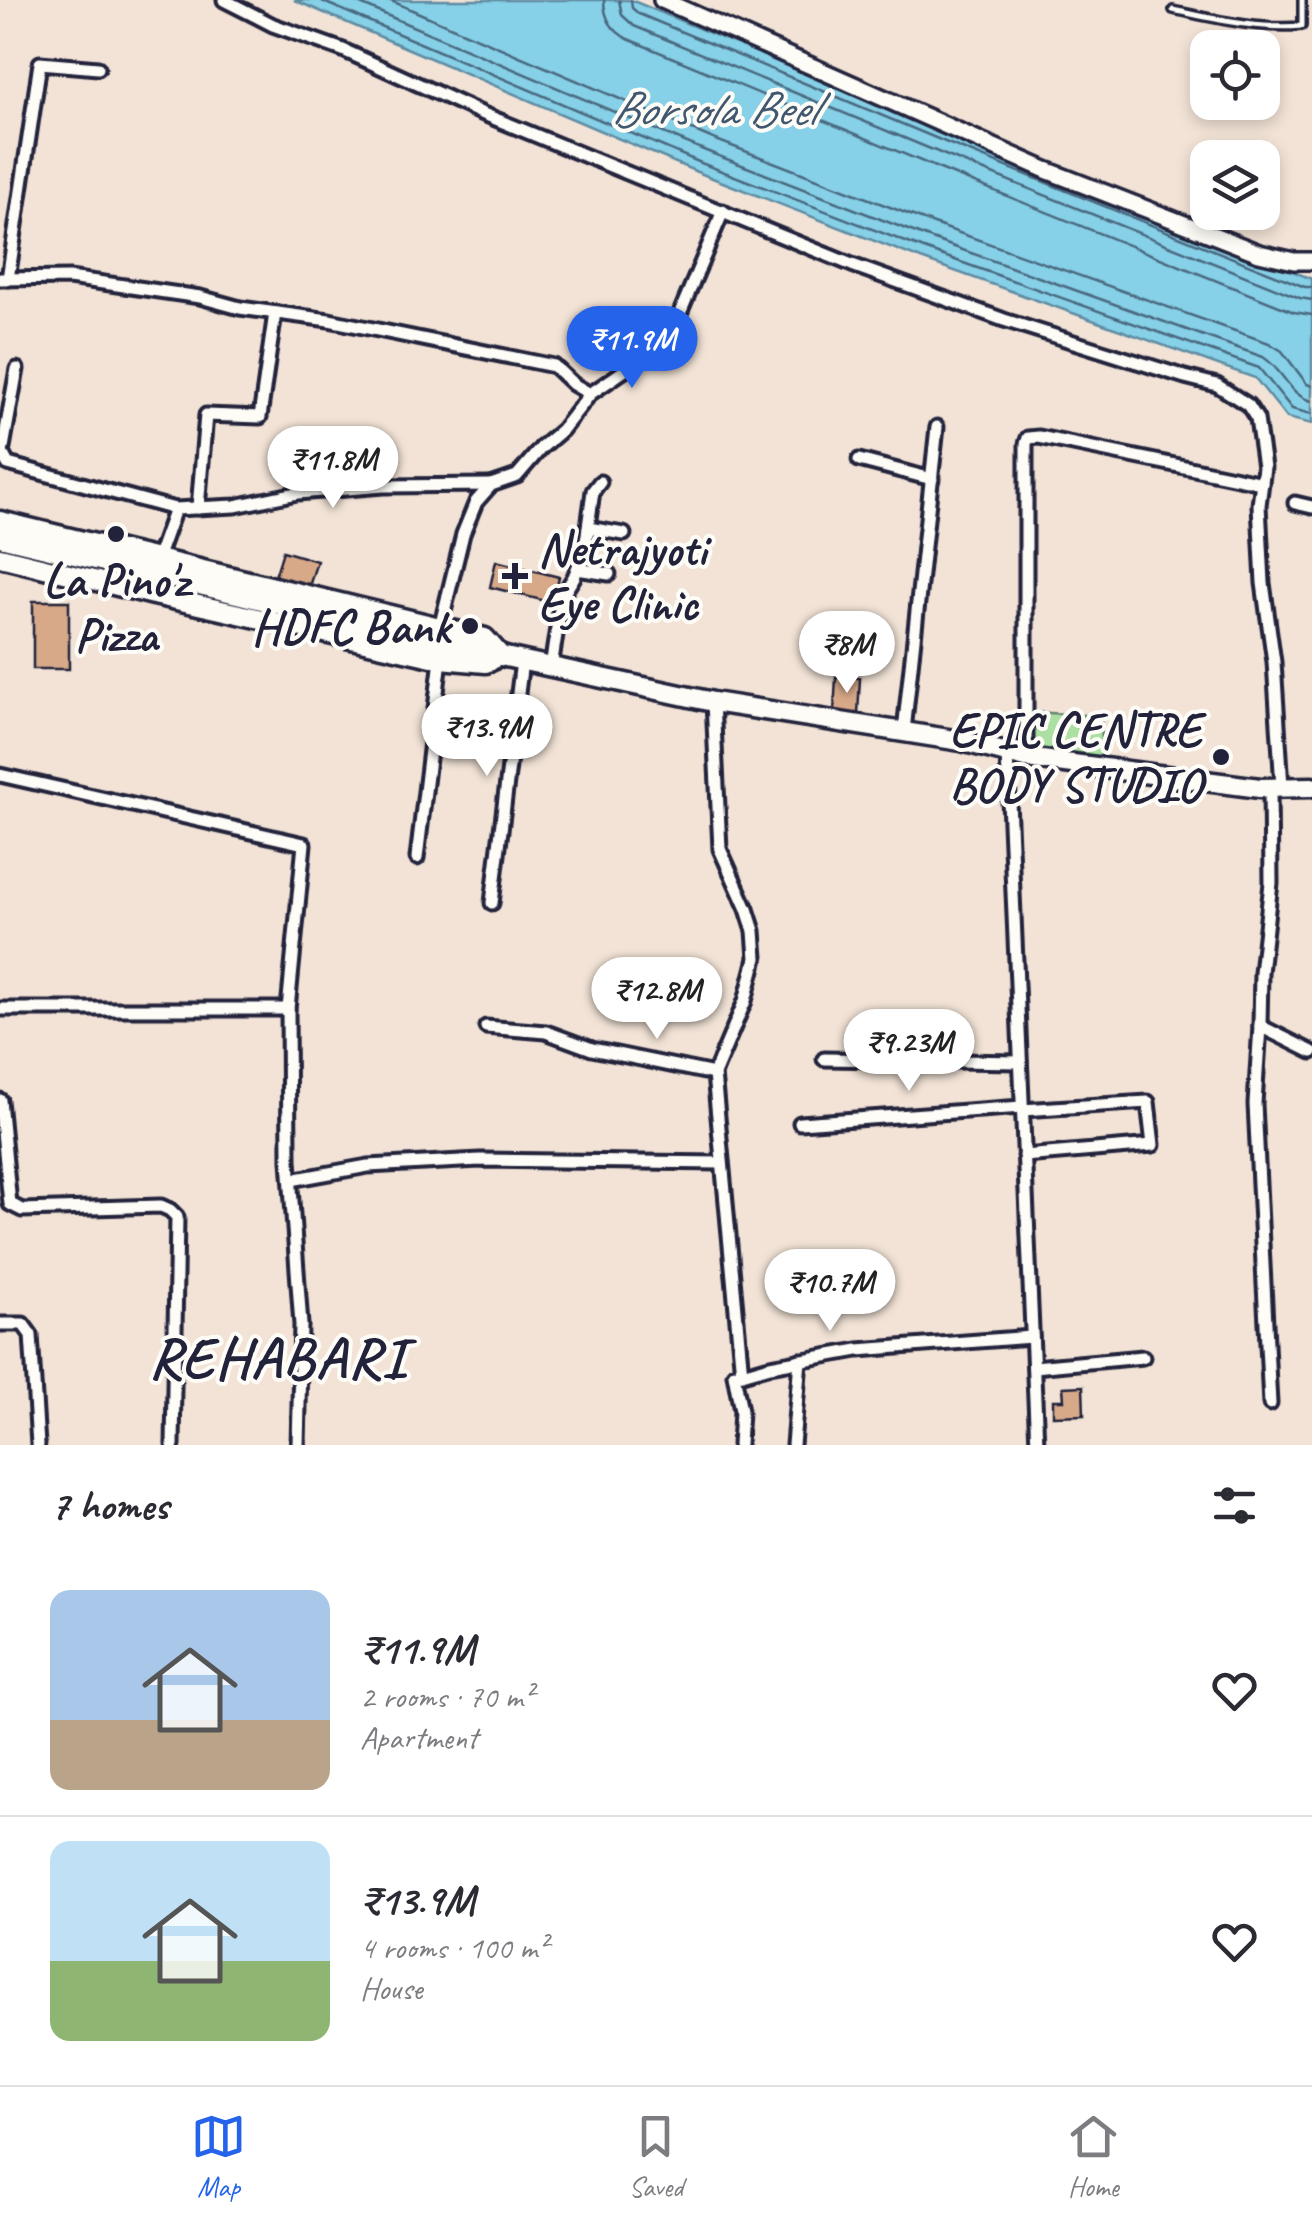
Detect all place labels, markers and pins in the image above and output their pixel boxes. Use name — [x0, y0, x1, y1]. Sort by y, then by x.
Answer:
pin: ₹11.9M — [551, 306, 713, 391]
pin: ₹11.8M — [252, 426, 414, 511]
place label: Netrajyoti Eye Clinic — [538, 519, 712, 634]
marker: La Pino'z Pizza — [105, 523, 127, 545]
place label: La Pino'z Pizza — [43, 550, 194, 665]
marker: Netrajyoti Eye Clinic — [502, 563, 528, 589]
place label: HDFC Bank — [252, 597, 454, 657]
pin: ₹8M — [799, 611, 895, 696]
marker: HDFC Bank — [459, 615, 481, 637]
pin: ₹13.9M — [406, 694, 568, 779]
place label: EPIC CENTRE BODY STUDIO — [949, 700, 1207, 815]
marker: EPIC CENTRE BODY STUDIO — [1210, 746, 1232, 768]
pin: ₹12.8M — [576, 957, 738, 1042]
pin: ₹9.23M — [828, 1009, 990, 1094]
pin: ₹10.7M — [749, 1249, 911, 1334]

